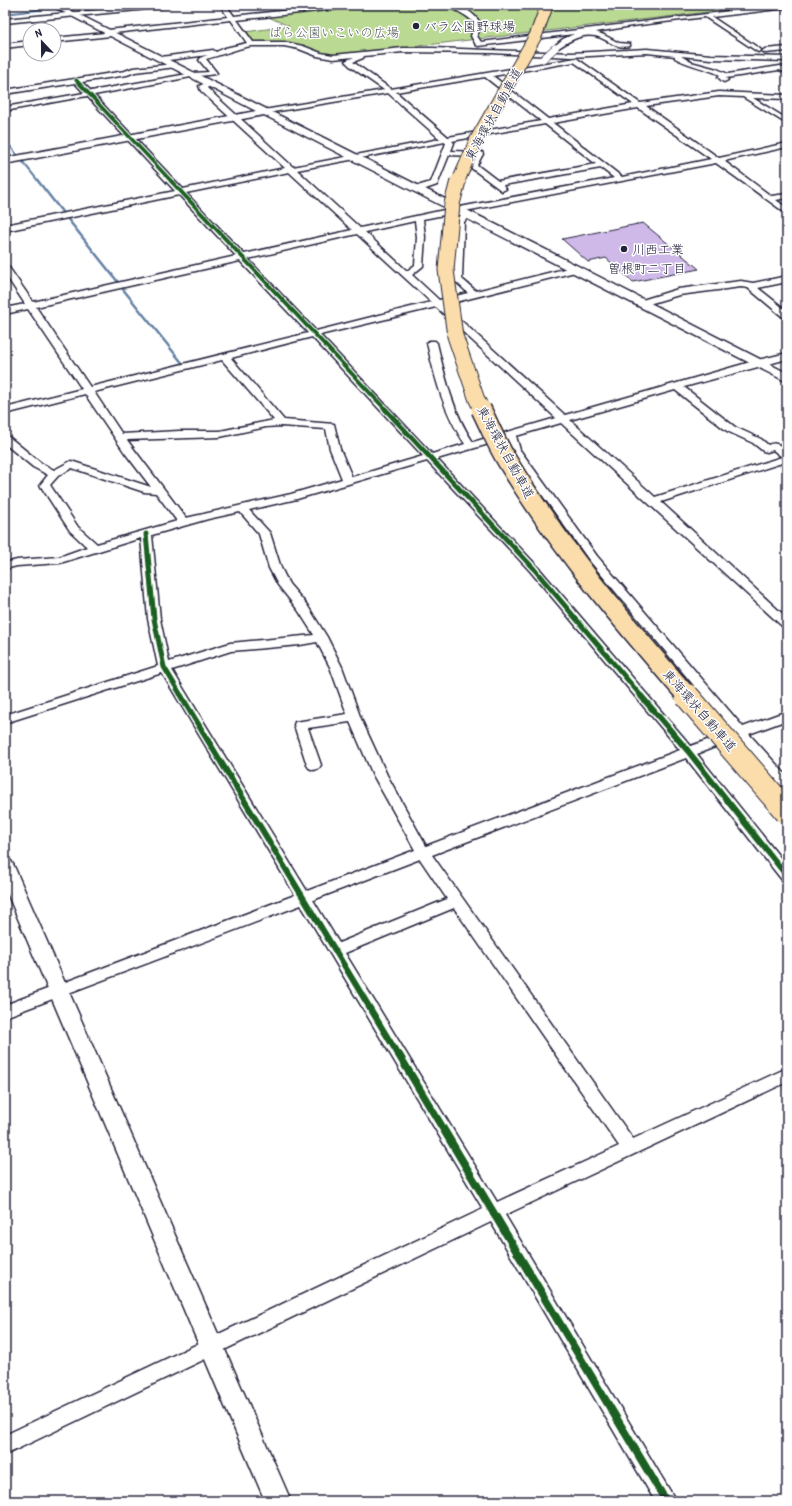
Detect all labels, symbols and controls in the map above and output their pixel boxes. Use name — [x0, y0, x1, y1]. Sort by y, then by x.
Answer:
place label: バラ公園野球場 — [424, 17, 515, 35]
marker: バラ公園野球場 — [411, 21, 421, 31]
north arrow — [22, 22, 62, 62]
park label: ばら公園いこいの広場 — [269, 23, 399, 41]
text: N — [33, 25, 44, 40]
street label: 東海環状自動車道 — [460, 64, 526, 164]
place label: 川西工業 — [632, 240, 684, 258]
marker: 川西工業 — [619, 244, 629, 254]
district label: 曽根町二丁目 — [608, 259, 686, 277]
street label: 東海環状自動車道 — [473, 402, 539, 502]
street label: 東海環状自動車道 — [659, 665, 741, 755]

